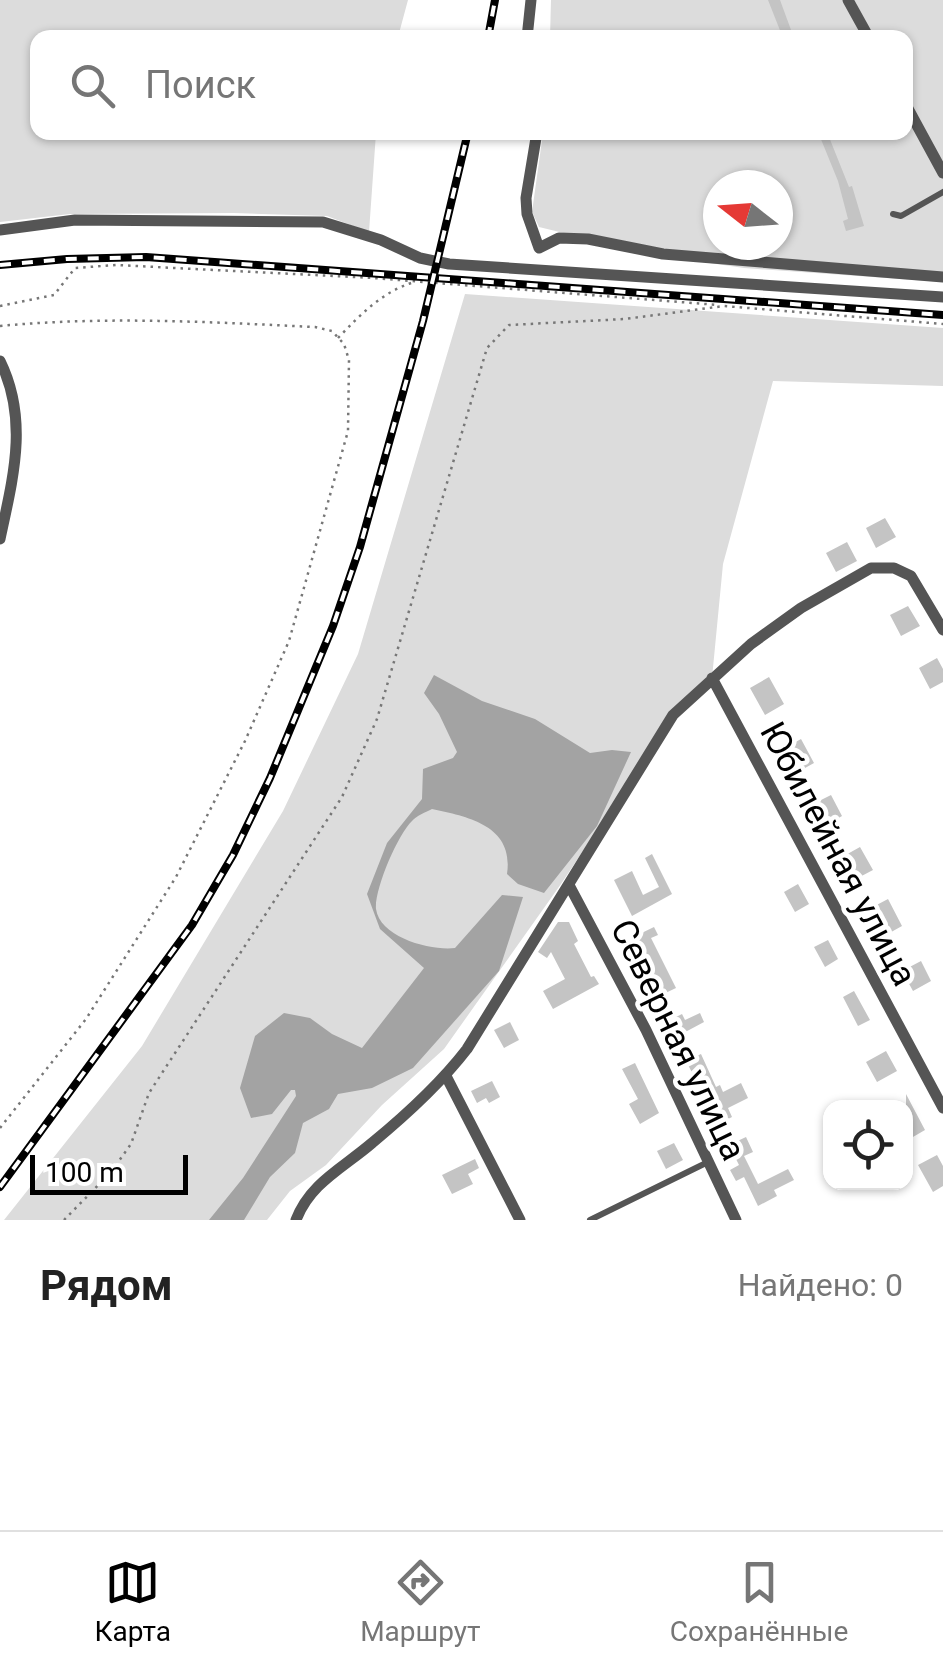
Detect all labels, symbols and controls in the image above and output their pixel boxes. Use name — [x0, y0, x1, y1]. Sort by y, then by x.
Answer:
search box — [30, 30, 913, 140]
icon: search — [65, 58, 120, 113]
text: Поиск — [145, 63, 256, 107]
north arrow — [703, 170, 793, 260]
street label: Юбилейная улица — [751, 715, 925, 993]
street label: Северная улица — [602, 913, 754, 1167]
map controls — [823, 1100, 913, 1190]
button: locate — [823, 1100, 913, 1190]
scale bar — [30, 1150, 188, 1194]
text: 100 m — [45, 1156, 124, 1189]
text: Рядом — [40, 1261, 173, 1310]
text: Найдено: 0 — [738, 1266, 903, 1304]
tab: Карта — [95, 1555, 171, 1648]
tab: Маршрут — [360, 1555, 481, 1648]
tab: Сохранённые — [670, 1555, 848, 1648]

